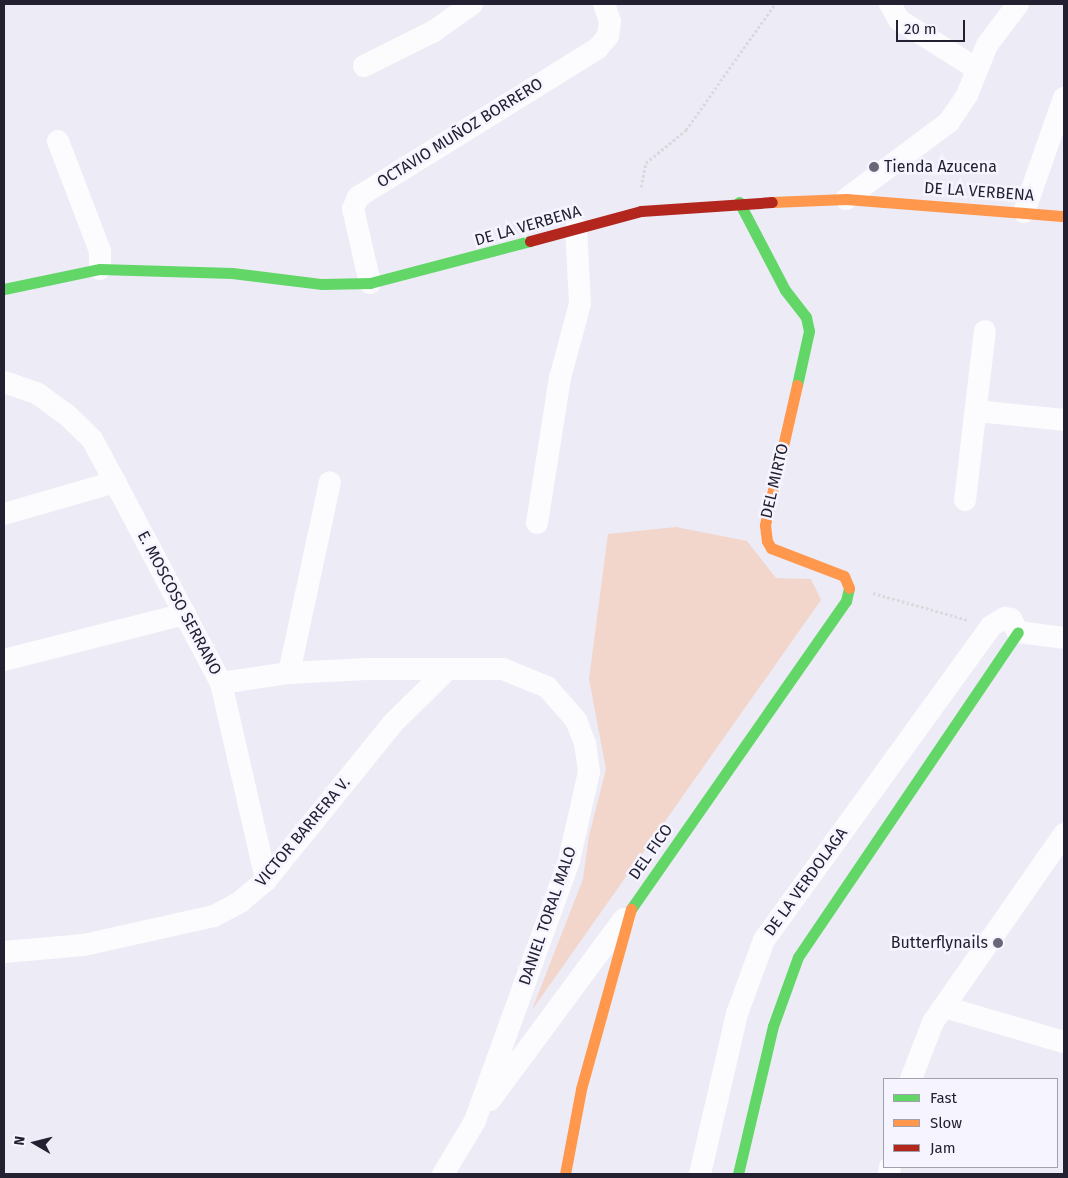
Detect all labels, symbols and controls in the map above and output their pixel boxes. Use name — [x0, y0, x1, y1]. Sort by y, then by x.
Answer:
scale bar — [898, 10, 967, 42]
text: 20 m — [904, 20, 937, 38]
street label: OCTAVIO MUÑOZ BORRERO — [374, 74, 546, 192]
place label: Tienda Azucena — [884, 157, 997, 177]
marker: Tienda Azucena — [868, 161, 880, 173]
street label: DE LA VERBENA — [923, 179, 1035, 205]
street label: DE LA VERBENA — [472, 202, 584, 250]
street label: DEL MIRTO — [757, 442, 793, 520]
street label: E. MOSCOSO SERRANO — [133, 528, 225, 678]
street label: VICTOR BARRERA V. — [252, 773, 354, 891]
street label: DEL FICO — [625, 821, 677, 883]
street label: DE LA VERDOLAGA — [760, 824, 852, 940]
street label: DANIEL TORAL MALO — [515, 844, 581, 988]
place label: Butterflynails — [891, 933, 988, 953]
marker: Butterflynails — [992, 937, 1004, 949]
legend — [883, 1078, 1058, 1168]
text: Fast — [930, 1089, 957, 1107]
text: Slow — [930, 1114, 962, 1132]
north arrow — [10, 1118, 60, 1168]
text: N — [11, 1135, 29, 1147]
text: Jam — [930, 1139, 956, 1157]

